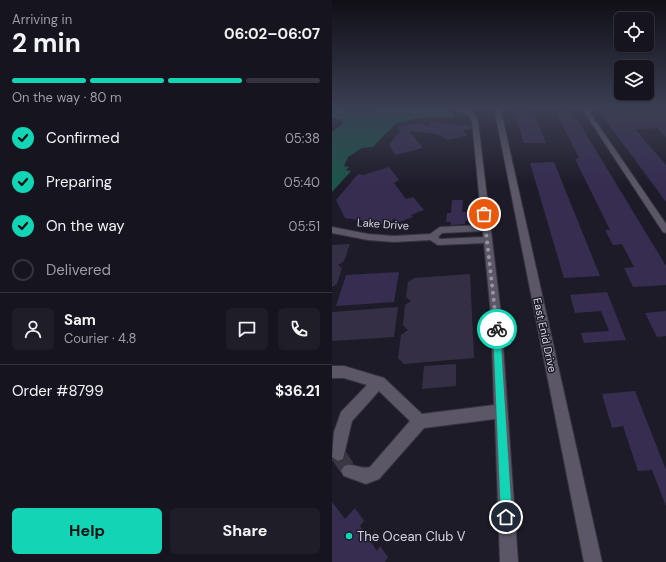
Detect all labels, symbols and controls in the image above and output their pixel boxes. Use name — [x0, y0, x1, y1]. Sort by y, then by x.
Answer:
text: Arriving in — [12, 11, 72, 28]
map controls — [614, 12, 654, 100]
button: locate — [614, 12, 654, 52]
text: 06:02–06:07 — [224, 24, 320, 44]
text: 2 min — [12, 26, 81, 60]
button: layers — [614, 60, 654, 100]
text: On the way · 80 m — [12, 89, 122, 106]
icon: check — [12, 127, 34, 149]
text: Confirmed — [46, 128, 120, 148]
text: 05:38 — [285, 130, 320, 147]
icon: check — [12, 171, 34, 193]
text: Preparing — [46, 172, 112, 192]
text: 05:40 — [284, 174, 320, 191]
pin — [467, 197, 501, 231]
icon: bag — [473, 203, 495, 225]
icon: check — [12, 215, 34, 237]
street label: Lake Drive — [356, 215, 410, 233]
text: On the way — [46, 216, 125, 236]
text: 05:51 — [289, 218, 320, 235]
text: Delivered — [46, 260, 111, 280]
street label: East Enid Drive — [530, 296, 560, 374]
button: person — [12, 308, 54, 350]
button: chat — [226, 308, 268, 350]
button: phone — [278, 308, 320, 350]
courier — [477, 309, 517, 349]
text: Sam — [64, 310, 96, 330]
icon: bike — [486, 318, 508, 340]
text: Courier · 4.8 — [64, 330, 136, 347]
text: Order #8799 — [12, 381, 104, 401]
text: $36.21 — [275, 381, 320, 401]
pin — [489, 500, 523, 534]
icon: home — [495, 506, 517, 528]
button: Help — [12, 508, 162, 554]
button: Share — [170, 508, 320, 554]
place label: The Ocean Club V — [357, 528, 466, 545]
marker: The Ocean Club V — [344, 531, 354, 541]

